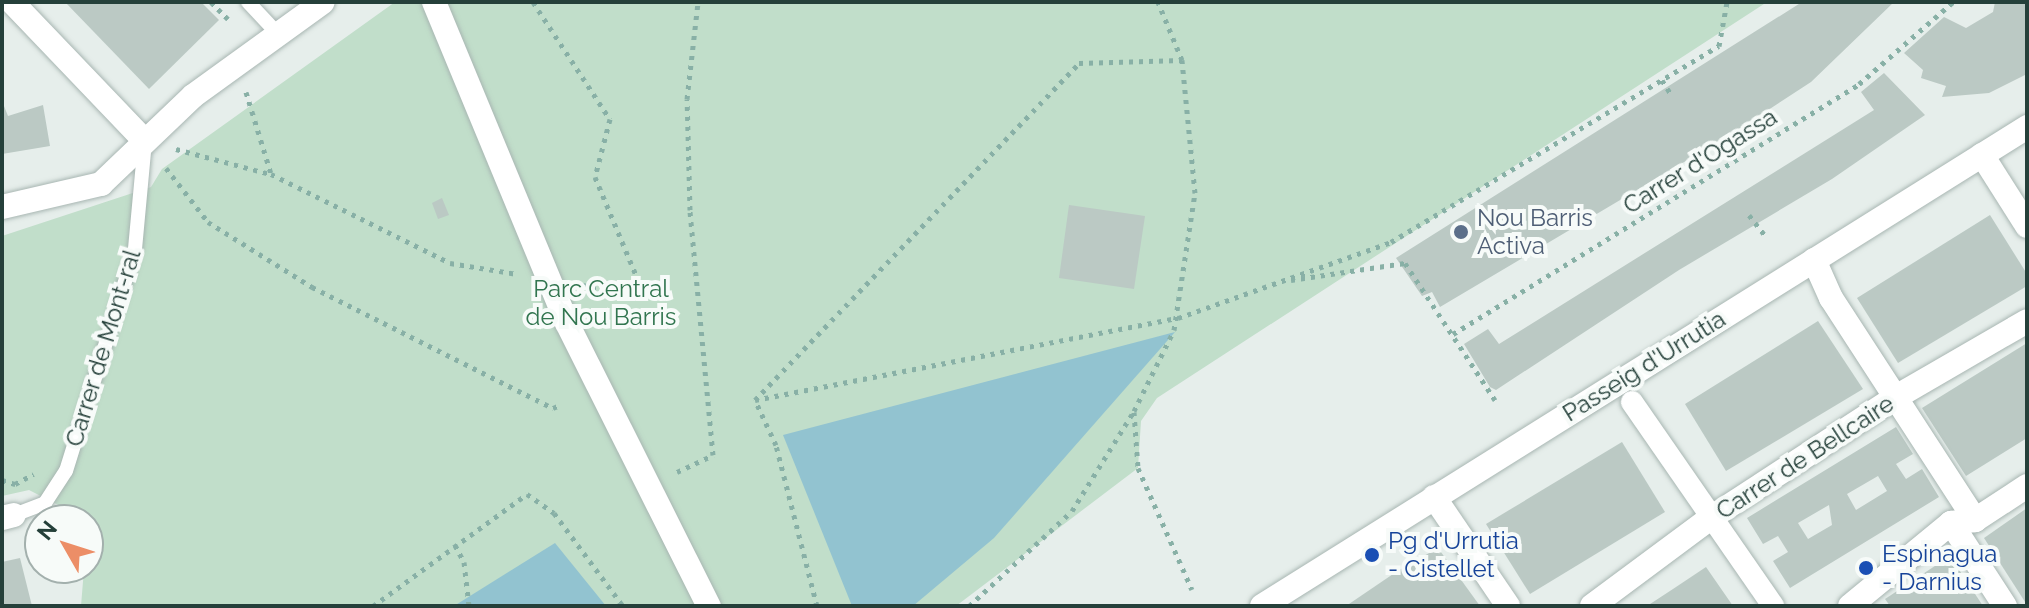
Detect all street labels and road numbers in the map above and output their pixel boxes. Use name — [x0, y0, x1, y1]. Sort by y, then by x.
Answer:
street label: Carrer d'Ogassa — [1618, 102, 1782, 220]
street label: Carrer de Mont-ral — [59, 246, 147, 450]
street label: Passeig d'Urrutia — [1557, 304, 1731, 428]
street label: Carrer de Bellcaire — [1711, 389, 1899, 525]

